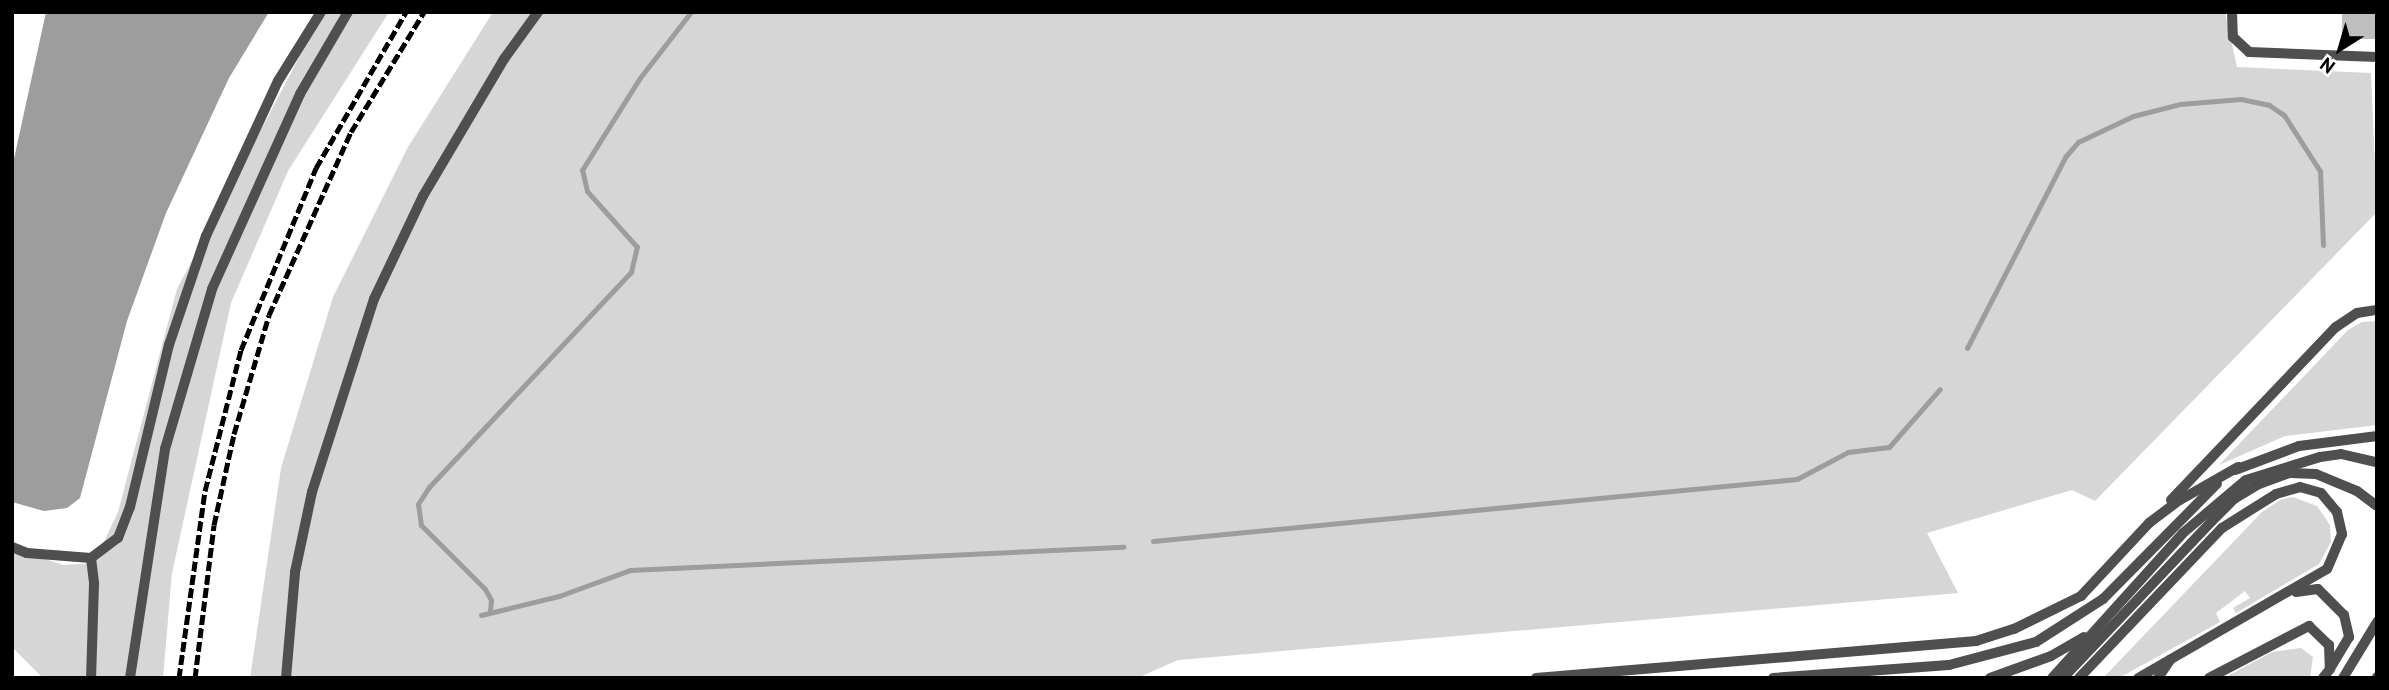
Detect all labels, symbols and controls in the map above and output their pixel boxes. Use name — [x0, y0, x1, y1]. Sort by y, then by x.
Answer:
north arrow — [2305, 14, 2375, 84]
text: N — [2315, 52, 2340, 79]

